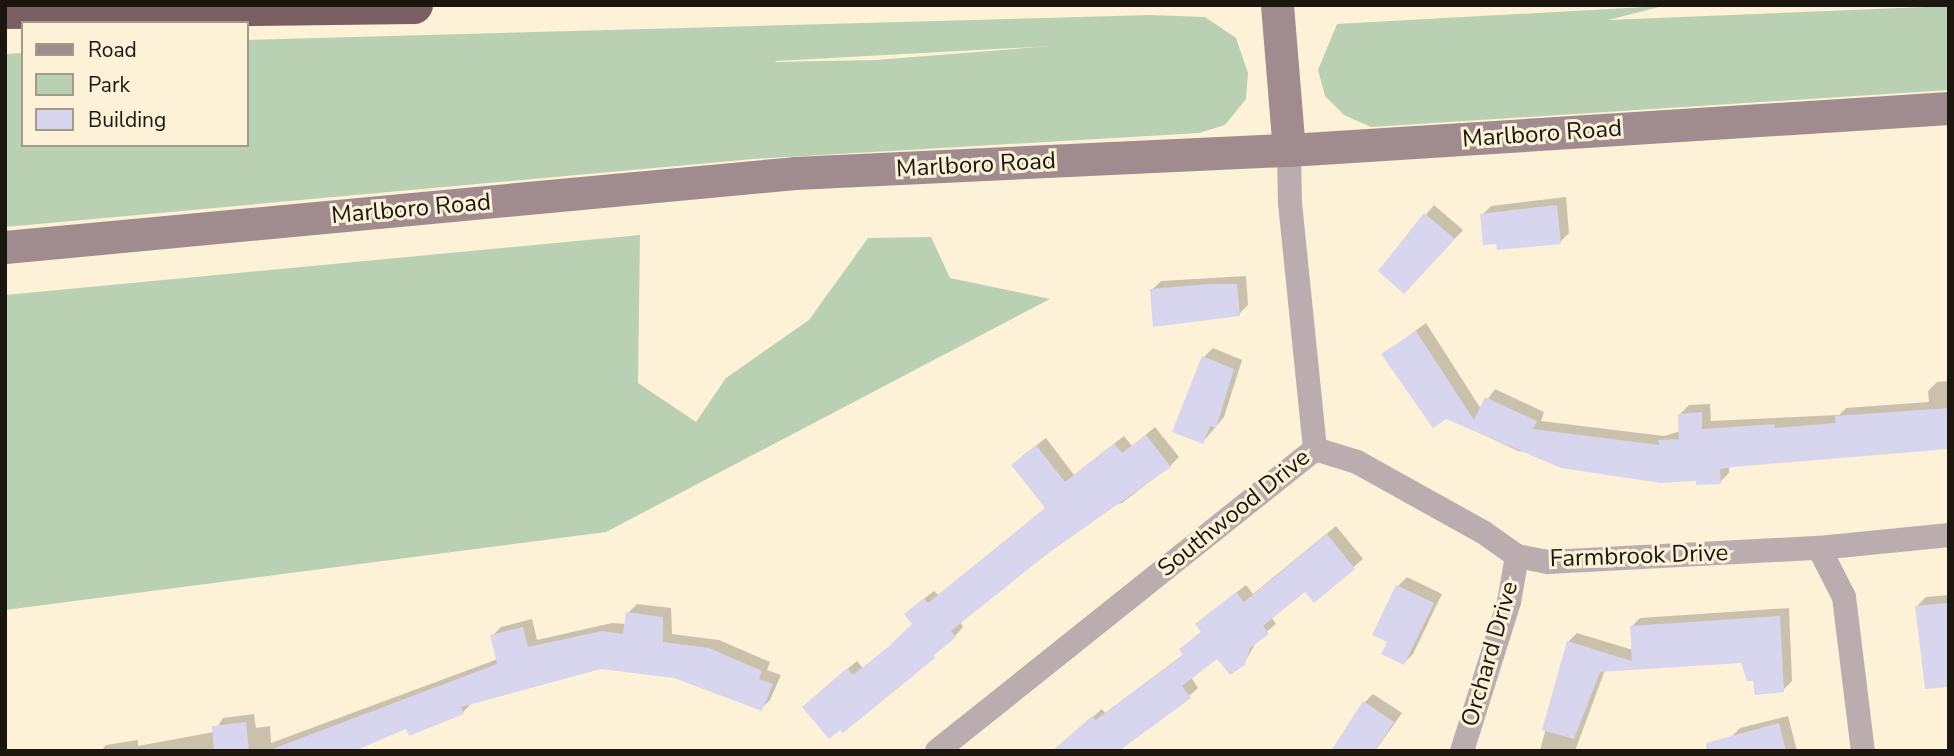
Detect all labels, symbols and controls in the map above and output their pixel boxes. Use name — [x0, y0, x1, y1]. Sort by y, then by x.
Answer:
legend — [21, 21, 248, 147]
text: Road — [88, 36, 137, 64]
text: Park — [88, 71, 130, 99]
text: Building — [88, 106, 166, 134]
street label: Marlboro Road — [1461, 114, 1623, 154]
street label: Marlboro Road — [895, 146, 1057, 184]
street label: Marlboro Road — [330, 188, 492, 230]
street label: Southwood Drive — [1152, 443, 1316, 583]
street label: Farmbrook Drive — [1549, 538, 1729, 574]
street label: Orchard Drive — [1456, 578, 1524, 730]

